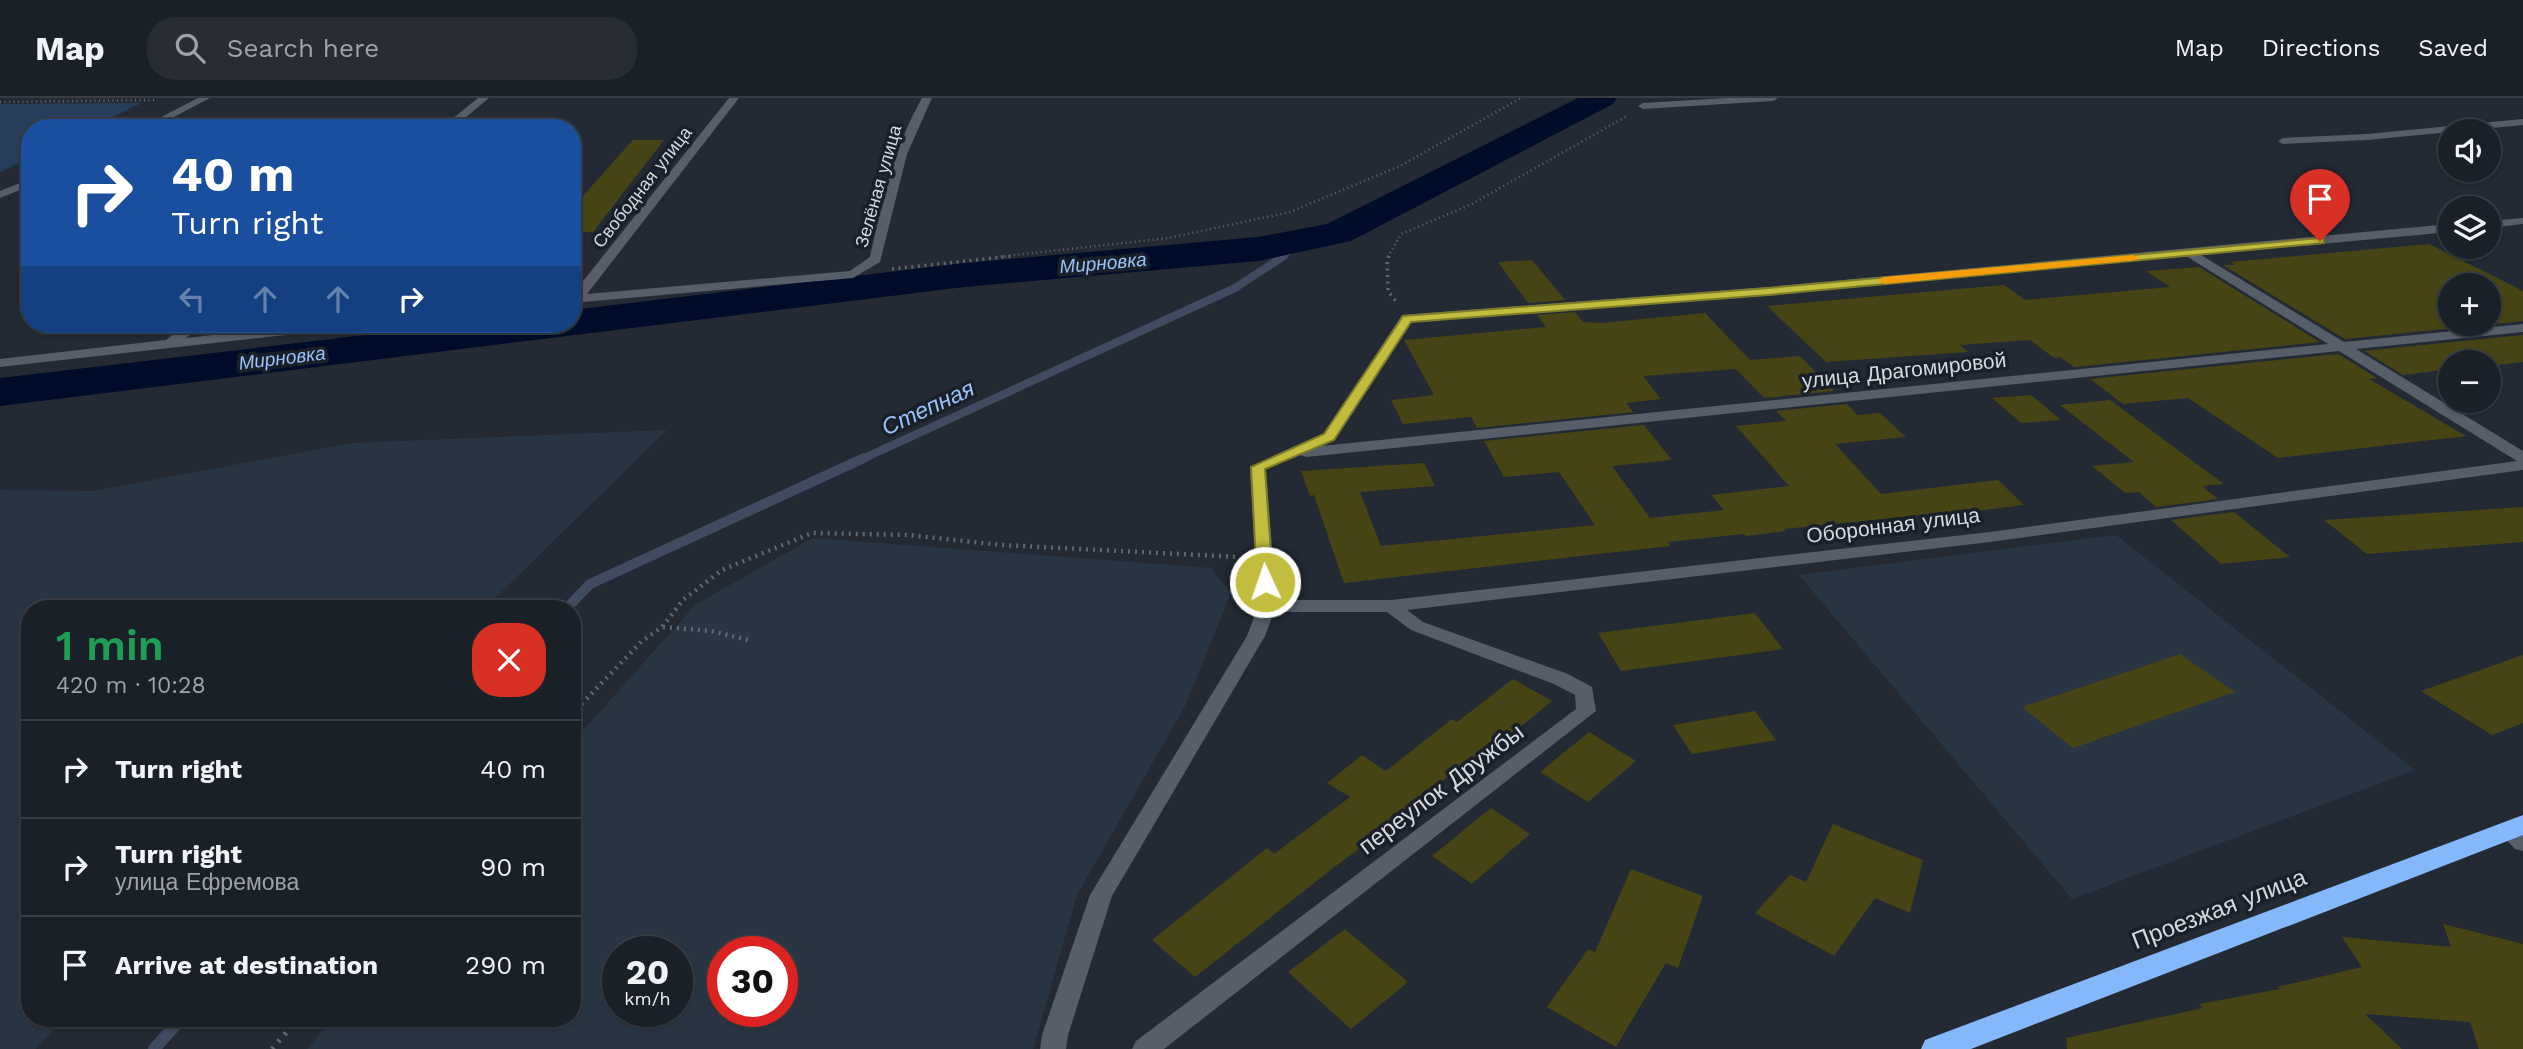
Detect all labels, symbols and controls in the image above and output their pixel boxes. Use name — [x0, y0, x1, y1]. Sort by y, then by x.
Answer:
search box — [147, 17, 637, 80]
text: Map — [35, 29, 105, 68]
icon: search — [171, 29, 209, 67]
text: Search here — [227, 33, 379, 63]
text: Map — [2175, 34, 2224, 62]
text: Directions — [2262, 34, 2380, 62]
text: Saved — [2418, 34, 2488, 62]
map controls — [2438, 119, 2501, 413]
button: sound — [2438, 119, 2501, 182]
street label: Свободная улица — [588, 121, 696, 252]
street label: Зелёная улица — [851, 122, 906, 250]
text: 40 m — [171, 145, 294, 203]
icon: right — [56, 147, 147, 238]
pin — [2290, 169, 2350, 241]
icon: arrive — [2301, 180, 2339, 218]
button: layers — [2438, 196, 2501, 259]
text: Turn right — [171, 204, 323, 242]
water label: Мирновка — [1058, 248, 1148, 278]
button: + — [2438, 273, 2501, 336]
icon: left — [173, 280, 211, 318]
icon: ahead — [246, 280, 284, 318]
icon: ahead — [319, 280, 357, 318]
icon: right — [392, 280, 430, 318]
water label: Мирновка — [237, 341, 327, 375]
street label: улица Драгомировой — [1801, 347, 2007, 393]
button: − — [2438, 350, 2501, 413]
water label: Степная — [877, 375, 979, 441]
street label: Оборонная улица — [1805, 502, 1981, 548]
position arrow — [1228, 545, 1302, 619]
text: 1 min — [56, 621, 164, 670]
button: close — [472, 623, 546, 697]
text: 420 m · 10:28 — [56, 672, 206, 699]
street label: переулок Дружбы — [1353, 718, 1529, 860]
icon: right — [56, 750, 94, 788]
text: Turn right — [115, 754, 242, 784]
text: 40 m — [480, 754, 546, 784]
text: Turn right — [115, 839, 242, 869]
icon: right — [56, 848, 94, 886]
text: 90 m — [480, 852, 546, 882]
street label: Проезжая улица — [2128, 863, 2311, 955]
text: улица Ефремова — [115, 869, 299, 896]
speed limit sign: 30 — [707, 936, 798, 1027]
icon: arrive — [56, 946, 94, 984]
text: Arrive at destination — [115, 950, 378, 980]
text: 290 m — [465, 950, 546, 980]
text: 20 — [626, 951, 669, 993]
text: km/h — [624, 988, 671, 1009]

